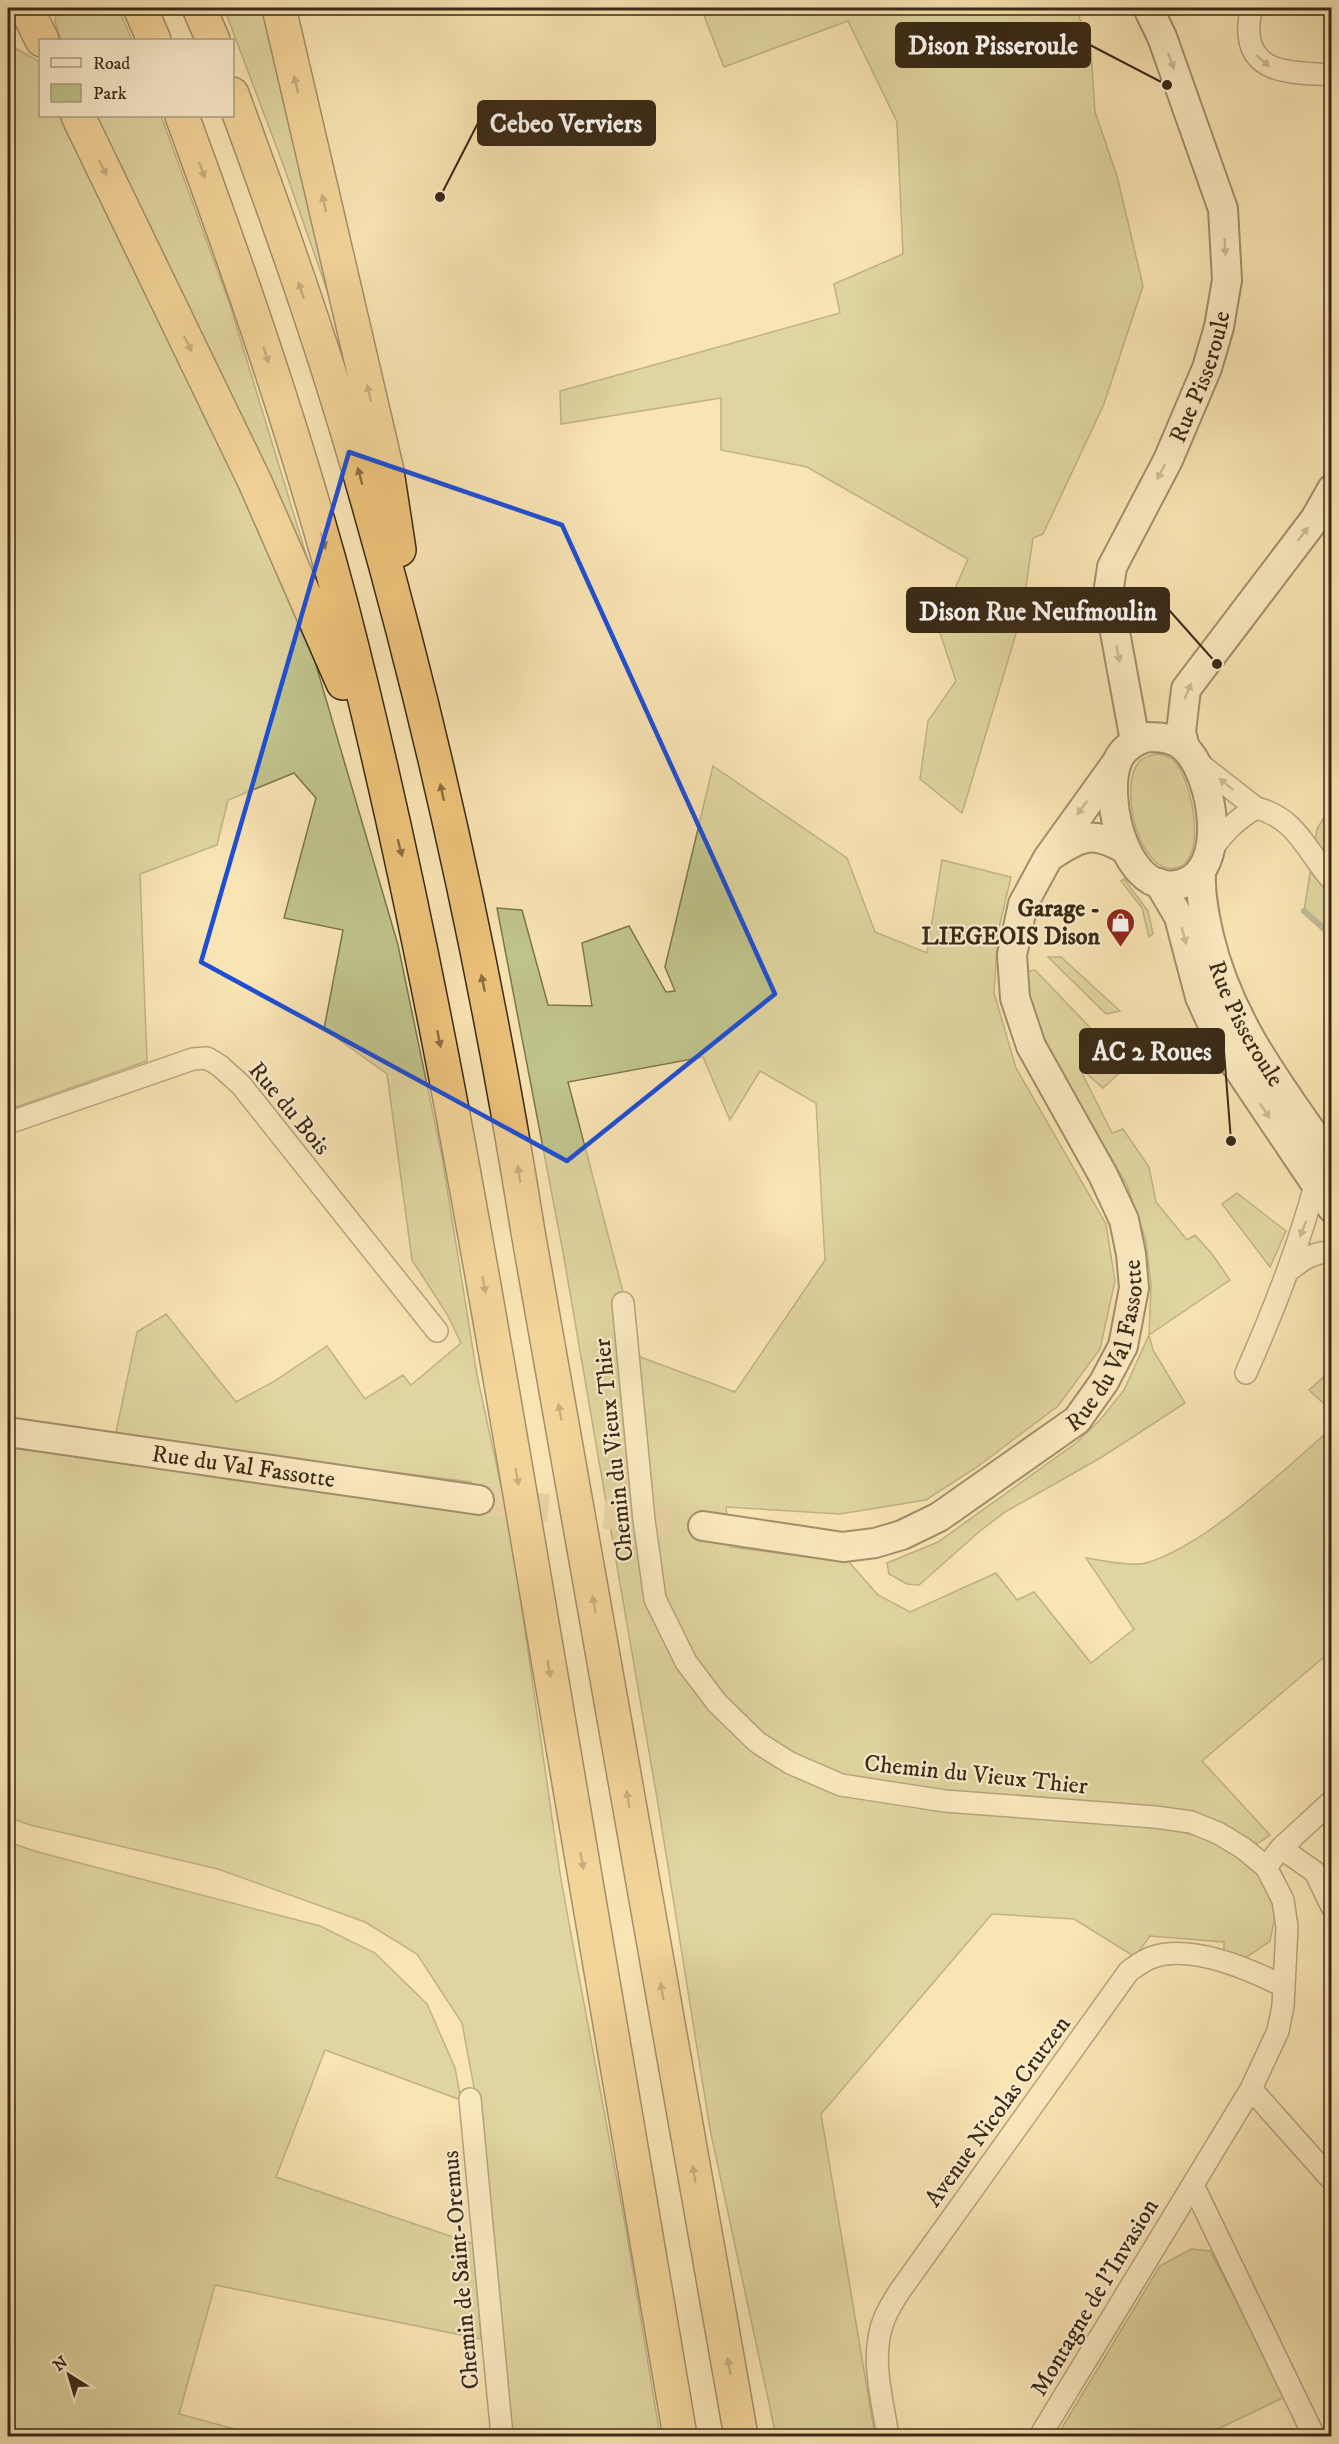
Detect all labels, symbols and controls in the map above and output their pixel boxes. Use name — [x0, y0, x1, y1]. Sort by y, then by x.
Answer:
callout: Dison Pisseroule — [896, 23, 1090, 67]
text: Dison Pisseroule — [908, 30, 1078, 63]
legend — [39, 39, 234, 117]
one-way arrow — [1166, 52, 1176, 70]
text: Road — [93, 53, 130, 75]
one-way arrow — [1255, 54, 1270, 68]
one-way arrow — [291, 75, 301, 93]
text: Park — [93, 83, 127, 105]
callout: Cebeo Verviers — [478, 101, 655, 145]
text: Cebeo Verviers — [490, 108, 642, 141]
one-way arrow — [98, 160, 108, 177]
one-way arrow — [198, 162, 208, 180]
one-way arrow — [319, 194, 329, 213]
one-way arrow — [1220, 238, 1229, 257]
one-way arrow — [296, 281, 306, 299]
street label: Rue Pisseroule — [1163, 309, 1237, 447]
one-way arrow — [183, 335, 193, 352]
one-way arrow — [262, 346, 271, 364]
one-way arrow — [363, 384, 373, 402]
one-way arrow — [1157, 463, 1167, 481]
one-way arrow — [355, 467, 365, 485]
one-way arrow — [1296, 527, 1308, 542]
one-way arrow — [319, 532, 328, 550]
callout: Dison Rue Neufmoulin — [907, 588, 1169, 632]
text: Dison Rue Neufmoulin — [919, 596, 1157, 629]
one-way arrow — [1114, 645, 1123, 664]
one-way arrow — [1183, 682, 1193, 700]
one-way arrow — [1218, 778, 1234, 791]
one-way arrow — [437, 782, 446, 801]
one-way arrow — [1076, 800, 1088, 816]
one-way arrow — [395, 839, 405, 857]
place label: Garage - LIEGEOIS Dison — [921, 894, 1100, 952]
shop icon: Garage - LIEGEOIS Dison — [1105, 906, 1137, 948]
one-way arrow — [1179, 927, 1189, 945]
street label: Rue Pisseroule — [1201, 957, 1290, 1093]
one-way arrow — [478, 973, 487, 992]
callout: AC 2 Roues — [1080, 1029, 1224, 1073]
one-way arrow — [435, 1030, 444, 1049]
text: AC 2 Roues — [1091, 1036, 1212, 1069]
street label: Rue du Bois — [242, 1056, 337, 1161]
one-way arrow — [1260, 1103, 1271, 1119]
one-way arrow — [514, 1165, 523, 1184]
one-way arrow — [1298, 1220, 1308, 1238]
street label: Rue du Val Fassotte — [1061, 1258, 1150, 1439]
one-way arrow — [480, 1275, 489, 1294]
street label: Chemin du Vieux Thier — [587, 1337, 641, 1563]
one-way arrow — [555, 1402, 564, 1421]
street label: Rue du Val Fassotte — [150, 1439, 337, 1495]
one-way arrow — [513, 1468, 522, 1487]
one-way arrow — [589, 1595, 598, 1614]
one-way arrow — [545, 1660, 554, 1679]
street label: Chemin du Vieux Thier — [863, 1748, 1089, 1802]
one-way arrow — [623, 1790, 632, 1809]
one-way arrow — [578, 1852, 587, 1871]
one-way arrow — [657, 1982, 666, 2001]
street label: Avenue Nicolas Crutzen — [918, 2010, 1078, 2213]
street label: Chemin de Saint-Oremus — [436, 2149, 486, 2391]
one-way arrow — [689, 2164, 698, 2183]
street label: Montagne de l'Invasion — [1024, 2193, 1166, 2402]
north arrow — [39, 2345, 99, 2405]
text: N — [49, 2352, 72, 2376]
one-way arrow — [724, 2356, 733, 2375]

